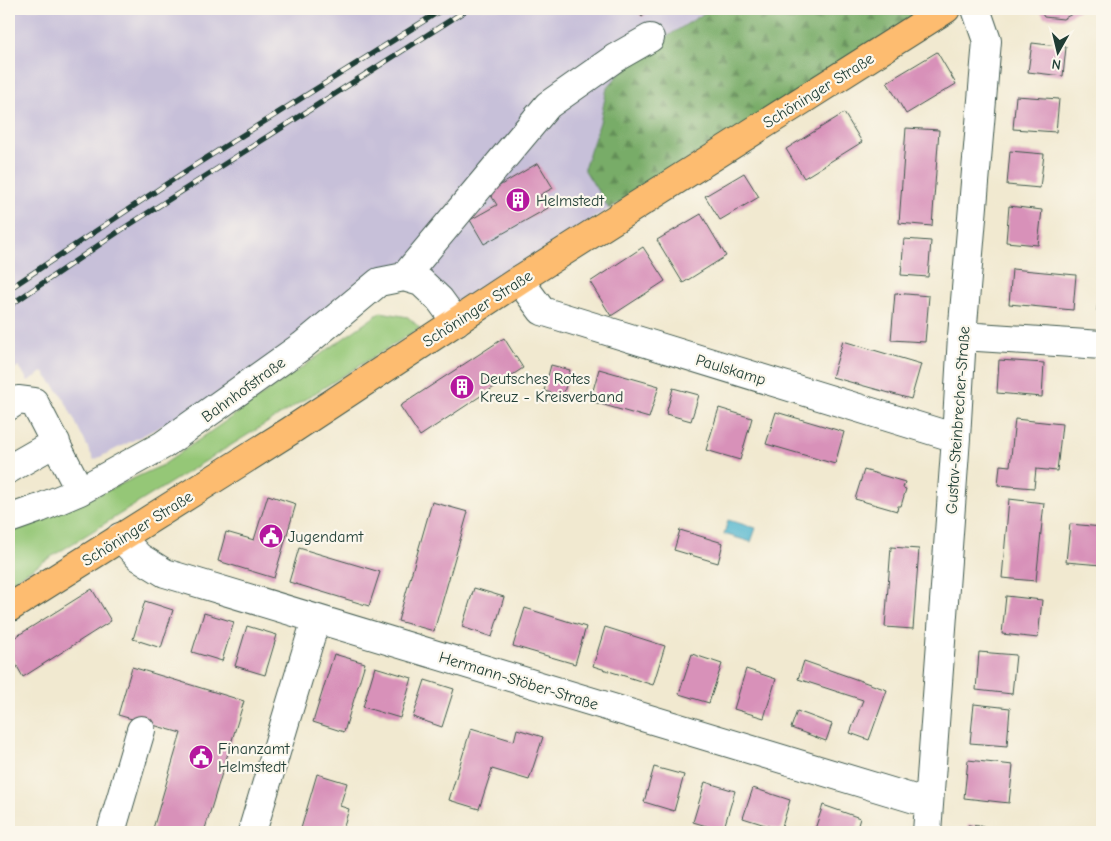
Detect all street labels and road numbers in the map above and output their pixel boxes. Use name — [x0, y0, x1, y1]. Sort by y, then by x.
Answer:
street label: Schöninger Straße — [760, 49, 877, 132]
street label: Schöninger Straße — [419, 267, 536, 351]
street label: Gustav-Steinbrecher-Straße — [942, 325, 974, 515]
street label: Paulskamp — [694, 351, 768, 389]
street label: Bahnhofstraße — [198, 353, 289, 426]
street label: Schöninger Straße — [79, 487, 196, 570]
street label: Hermann-Stöber-Straße — [437, 648, 601, 714]

